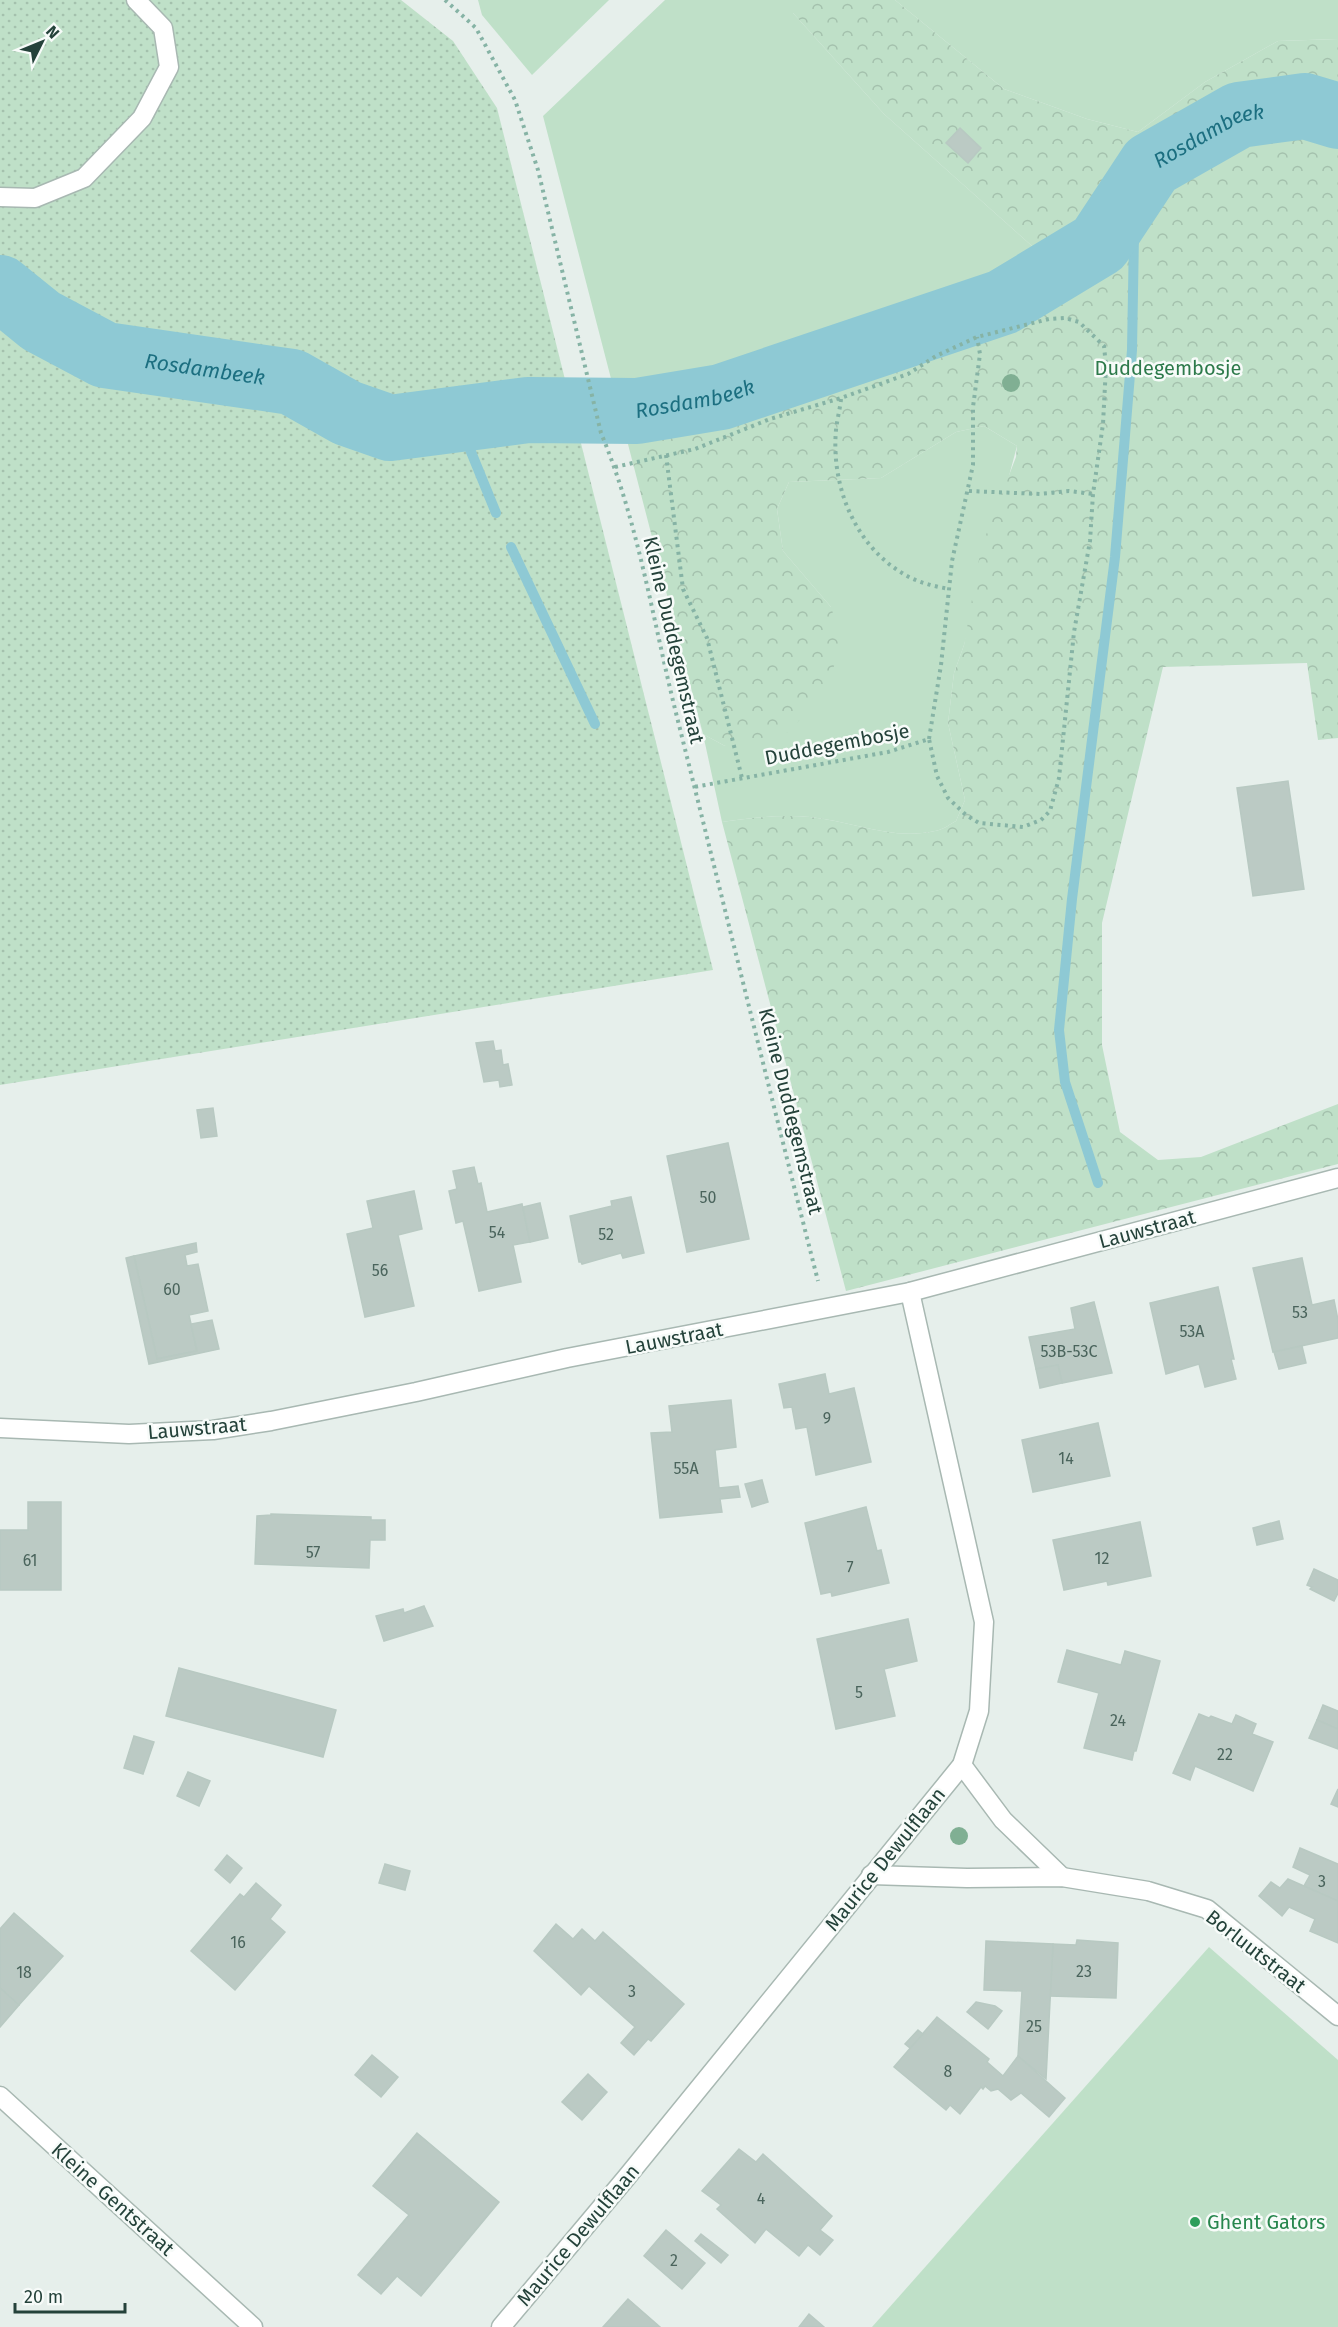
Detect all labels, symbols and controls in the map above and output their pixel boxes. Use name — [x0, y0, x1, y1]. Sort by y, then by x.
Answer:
north arrow — [12, 12, 72, 72]
text: N — [42, 22, 63, 42]
water label: Rosdambeek — [1149, 99, 1266, 174]
water label: Rosdambeek — [143, 348, 267, 391]
park label: Duddegembosje — [1095, 356, 1241, 380]
water label: Rosdambeek — [633, 374, 758, 424]
street label: Kleine Duddegemstraat — [638, 534, 710, 747]
street label: Duddegembosje — [763, 718, 911, 770]
street label: Kleine Duddegemstraat — [754, 1005, 828, 1217]
house number: 50 — [700, 1188, 717, 1207]
street label: Lauwstraat — [1096, 1204, 1199, 1253]
house number: 54 — [489, 1223, 506, 1242]
house number: 52 — [598, 1225, 614, 1244]
house number: 56 — [372, 1261, 388, 1280]
house number: 60 — [163, 1280, 181, 1299]
house number: 53 — [1292, 1303, 1308, 1322]
street label: Lauwstraat — [623, 1317, 726, 1359]
house number: 53A — [1179, 1322, 1205, 1341]
house number: 53B-53C — [1041, 1342, 1097, 1361]
house number: 9 — [823, 1409, 831, 1428]
street label: Lauwstraat — [147, 1412, 248, 1444]
house number: 14 — [1058, 1449, 1074, 1468]
house number: 55A — [673, 1459, 699, 1478]
house number: 57 — [306, 1543, 320, 1562]
house number: 12 — [1095, 1549, 1109, 1568]
house number: 61 — [23, 1551, 37, 1570]
house number: 7 — [846, 1558, 854, 1577]
house number: 5 — [855, 1683, 863, 1702]
house number: 24 — [1110, 1711, 1126, 1730]
house number: 22 — [1217, 1745, 1233, 1764]
street label: Maurice Dewulflaan — [820, 1782, 950, 1936]
house number: 3 — [1318, 1872, 1326, 1891]
street label: Borluutstraat — [1201, 1904, 1311, 1998]
house number: 16 — [230, 1933, 246, 1952]
house number: 23 — [1076, 1962, 1092, 1981]
house number: 18 — [16, 1963, 32, 1982]
house number: 3 — [628, 1982, 636, 2001]
house number: 25 — [1026, 2017, 1042, 2036]
house number: 8 — [944, 2062, 953, 2081]
street label: Kleine Gentstraat — [47, 2138, 180, 2261]
street label: Maurice Dewulflaan — [512, 2159, 644, 2311]
house number: 4 — [757, 2189, 766, 2208]
place label: Ghent Gators — [1207, 2210, 1325, 2234]
marker: Ghent Gators — [1188, 2215, 1202, 2229]
house number: 2 — [670, 2251, 678, 2270]
scale bar — [15, 2276, 124, 2314]
text: 20 m — [24, 2286, 63, 2308]

